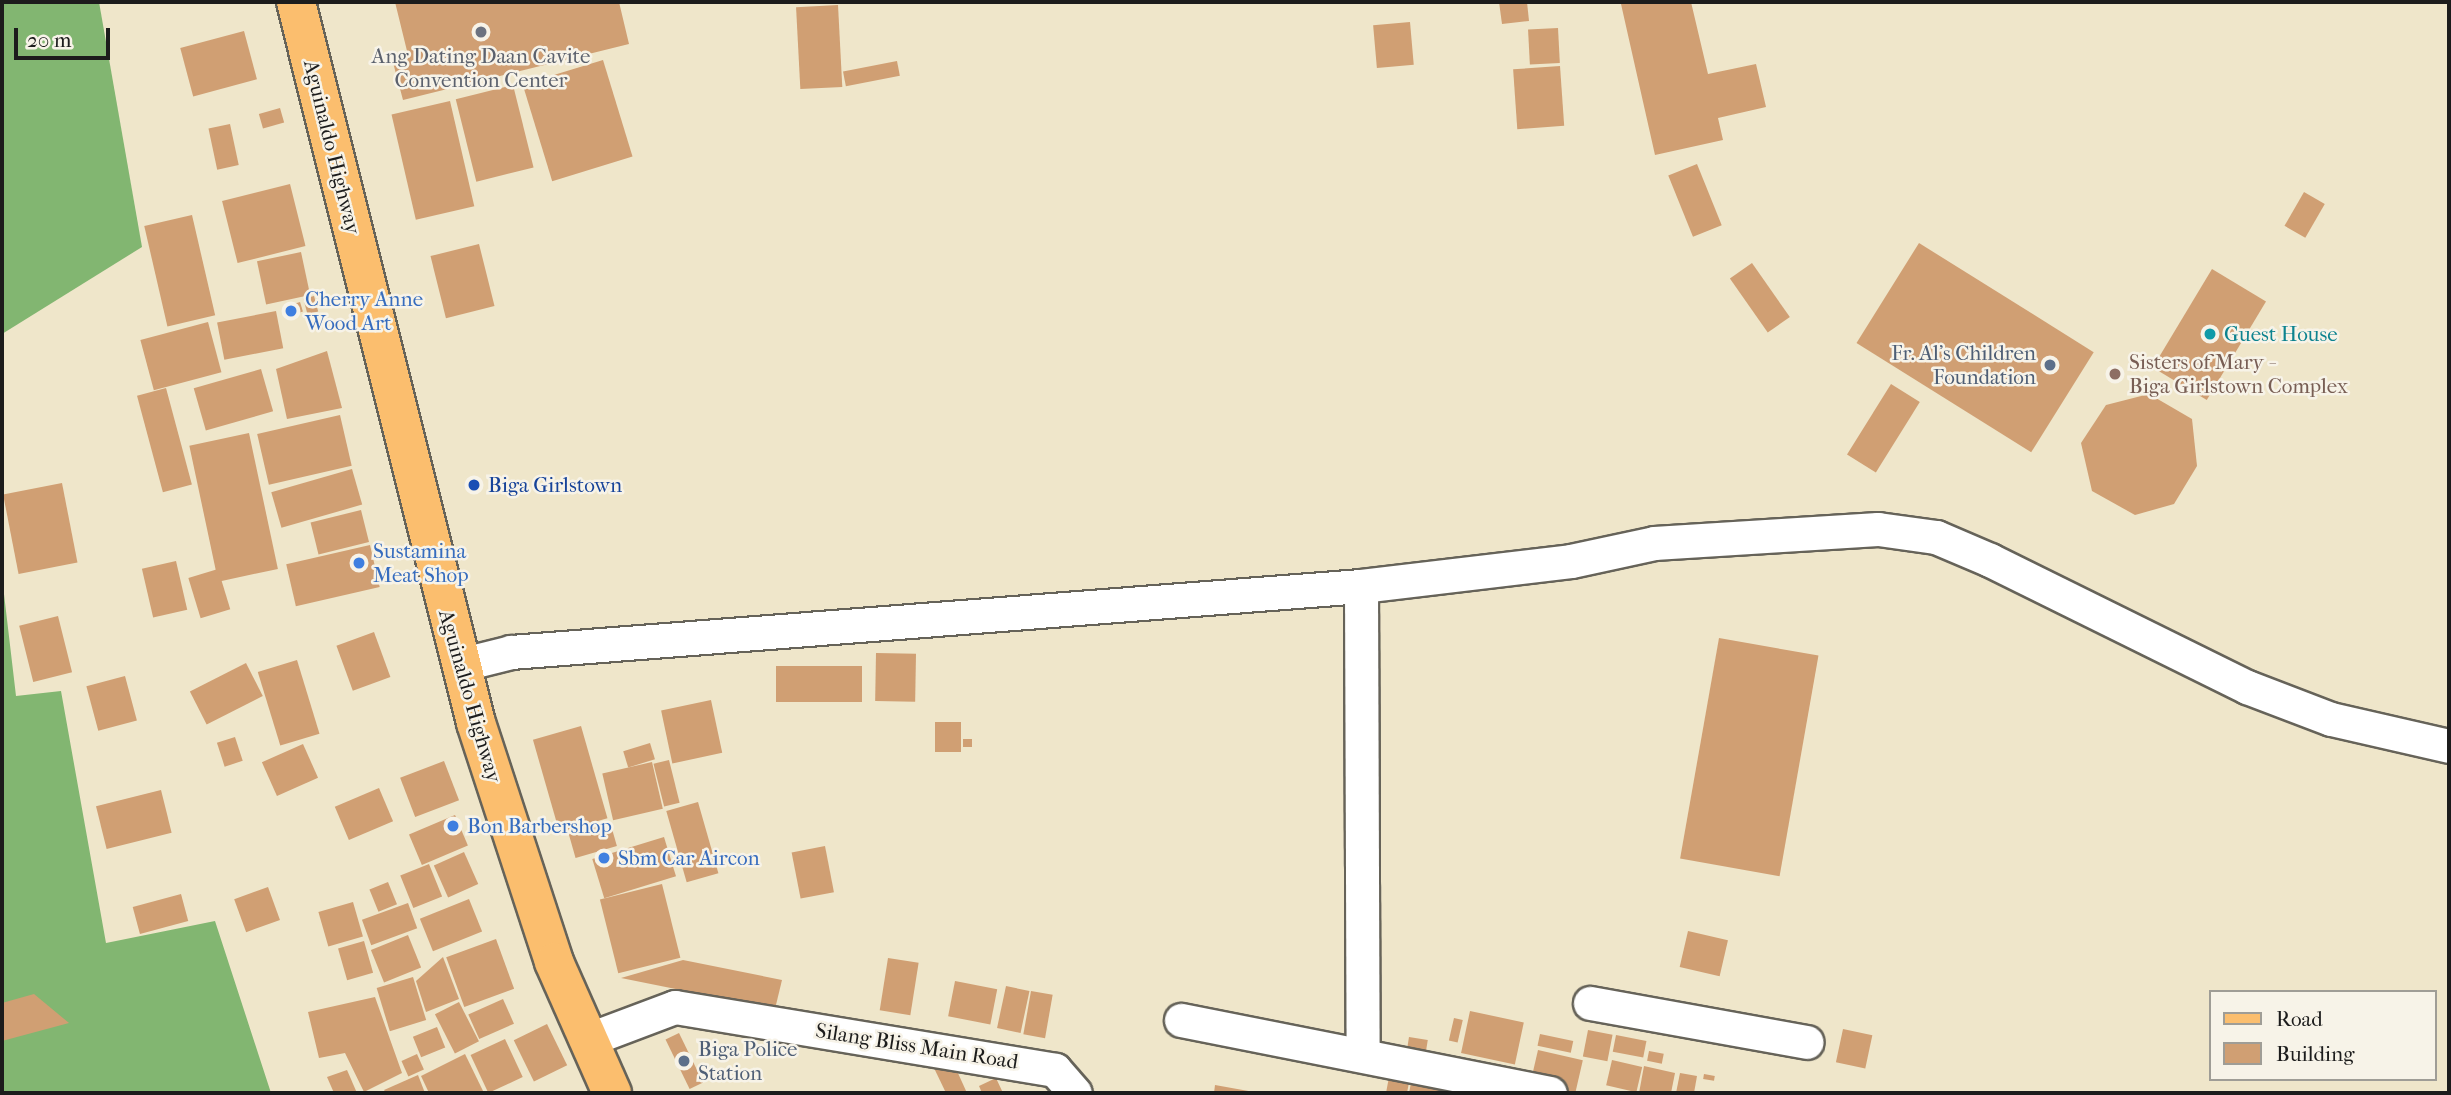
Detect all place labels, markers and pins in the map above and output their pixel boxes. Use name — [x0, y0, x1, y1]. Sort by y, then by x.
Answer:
marker: Ang Dating Daan Cavite Convention Center — [473, 24, 489, 40]
place label: Ang Dating Daan Cavite Convention Center — [372, 43, 590, 93]
place label: Cherry Anne Wood Art — [305, 286, 423, 336]
marker: Cherry Anne Wood Art — [283, 303, 299, 319]
place label: Guest House — [2224, 321, 2338, 347]
marker: Guest House — [2202, 326, 2218, 342]
place label: Fr. Al's Children Foundation — [1891, 340, 2036, 390]
place label: Sisters of Mary - Biga Girlstown Complex — [2129, 349, 2348, 399]
marker: Fr. Al's Children Foundation — [2042, 357, 2058, 373]
marker: Sisters of Mary - Biga Girlstown Complex — [2107, 366, 2123, 382]
place label: Biga Girlstown — [488, 472, 622, 498]
marker: Biga Girlstown — [466, 477, 482, 493]
place label: Sustamina Meat Shop — [373, 538, 469, 588]
marker: Sustamina Meat Shop — [351, 555, 367, 571]
place label: Bon Barbershop — [467, 813, 612, 839]
marker: Bon Barbershop — [445, 818, 461, 834]
place label: Sbm Car Aircon — [618, 845, 760, 871]
marker: Sbm Car Aircon — [596, 850, 612, 866]
place label: Biga Police Station — [698, 1036, 797, 1086]
marker: Biga Police Station — [676, 1053, 692, 1069]

